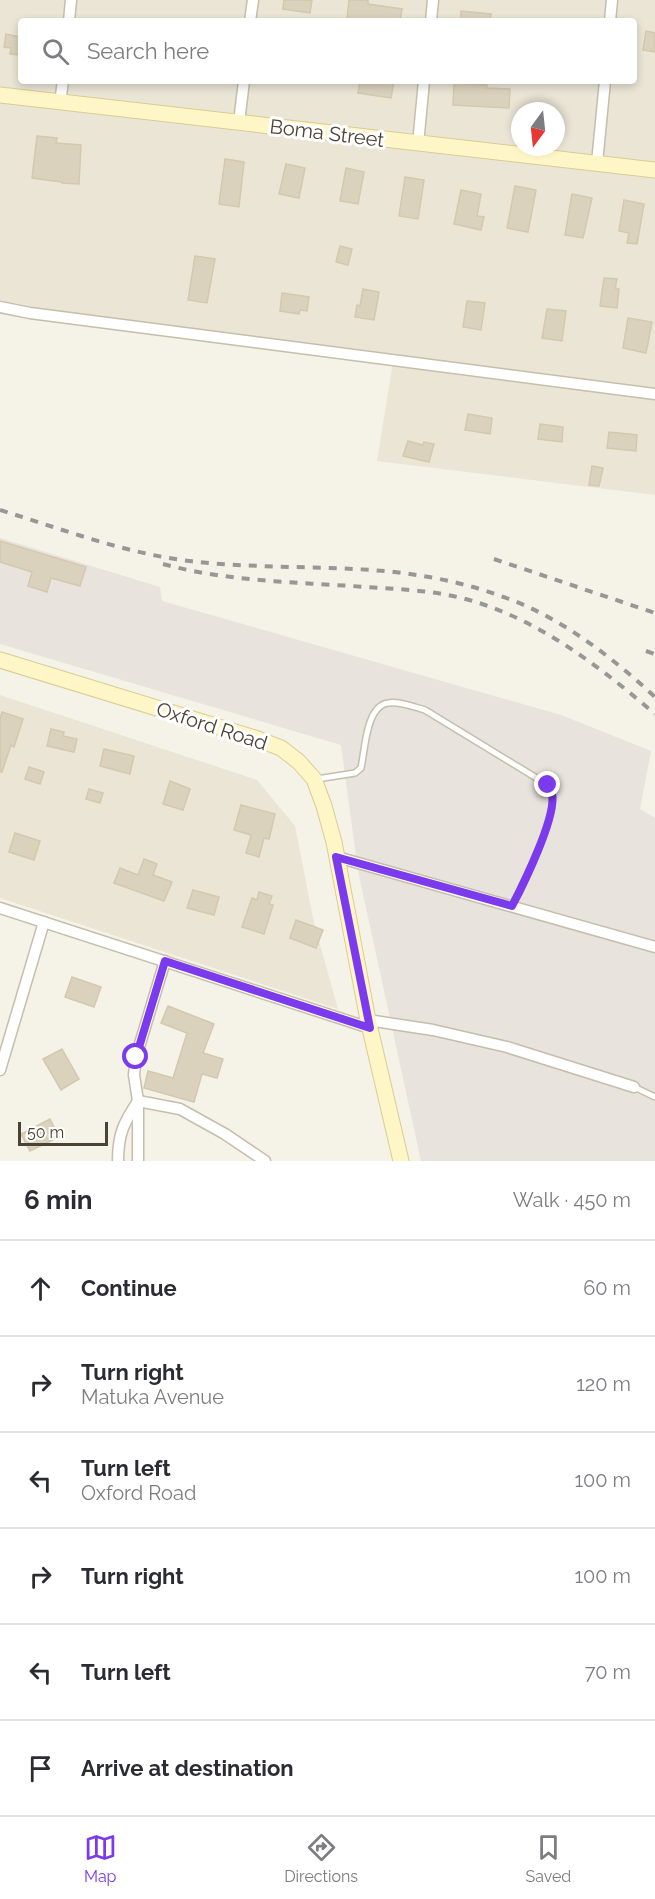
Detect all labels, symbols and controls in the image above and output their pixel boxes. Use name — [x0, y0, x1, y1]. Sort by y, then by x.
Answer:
search box — [18, 18, 637, 84]
icon: search — [39, 35, 72, 68]
text: Search here — [87, 38, 209, 64]
north arrow — [511, 102, 565, 156]
street label: Boma Street — [268, 114, 386, 152]
street label: Oxford Road — [153, 697, 271, 755]
route end — [534, 771, 560, 797]
route start — [122, 1043, 148, 1069]
scale bar — [18, 1119, 108, 1146]
text: 50 m — [27, 1123, 64, 1142]
text: 6 min — [24, 1185, 93, 1215]
text: Walk · 450 m — [513, 1188, 631, 1212]
icon: ahead — [24, 1272, 57, 1305]
text: Continue — [81, 1275, 177, 1301]
text: 60 m — [583, 1276, 631, 1300]
text: Turn right — [81, 1359, 184, 1385]
icon: right — [24, 1368, 57, 1401]
text: 120 m — [576, 1372, 631, 1396]
text: Matuka Avenue — [81, 1385, 224, 1409]
text: Turn left — [81, 1455, 171, 1481]
icon: left — [24, 1464, 57, 1497]
text: 100 m — [574, 1468, 631, 1492]
text: Oxford Road — [81, 1481, 196, 1505]
icon: right — [24, 1560, 57, 1593]
text: Turn right — [81, 1563, 184, 1589]
text: 100 m — [574, 1564, 631, 1588]
icon: left — [24, 1656, 57, 1689]
text: Turn left — [81, 1659, 171, 1685]
text: 70 m — [585, 1660, 631, 1684]
icon: arrive — [24, 1752, 57, 1785]
text: Arrive at destination — [81, 1755, 294, 1781]
tab: Map — [84, 1831, 117, 1886]
tab: Directions — [284, 1831, 358, 1886]
tab: Saved — [525, 1831, 571, 1886]

